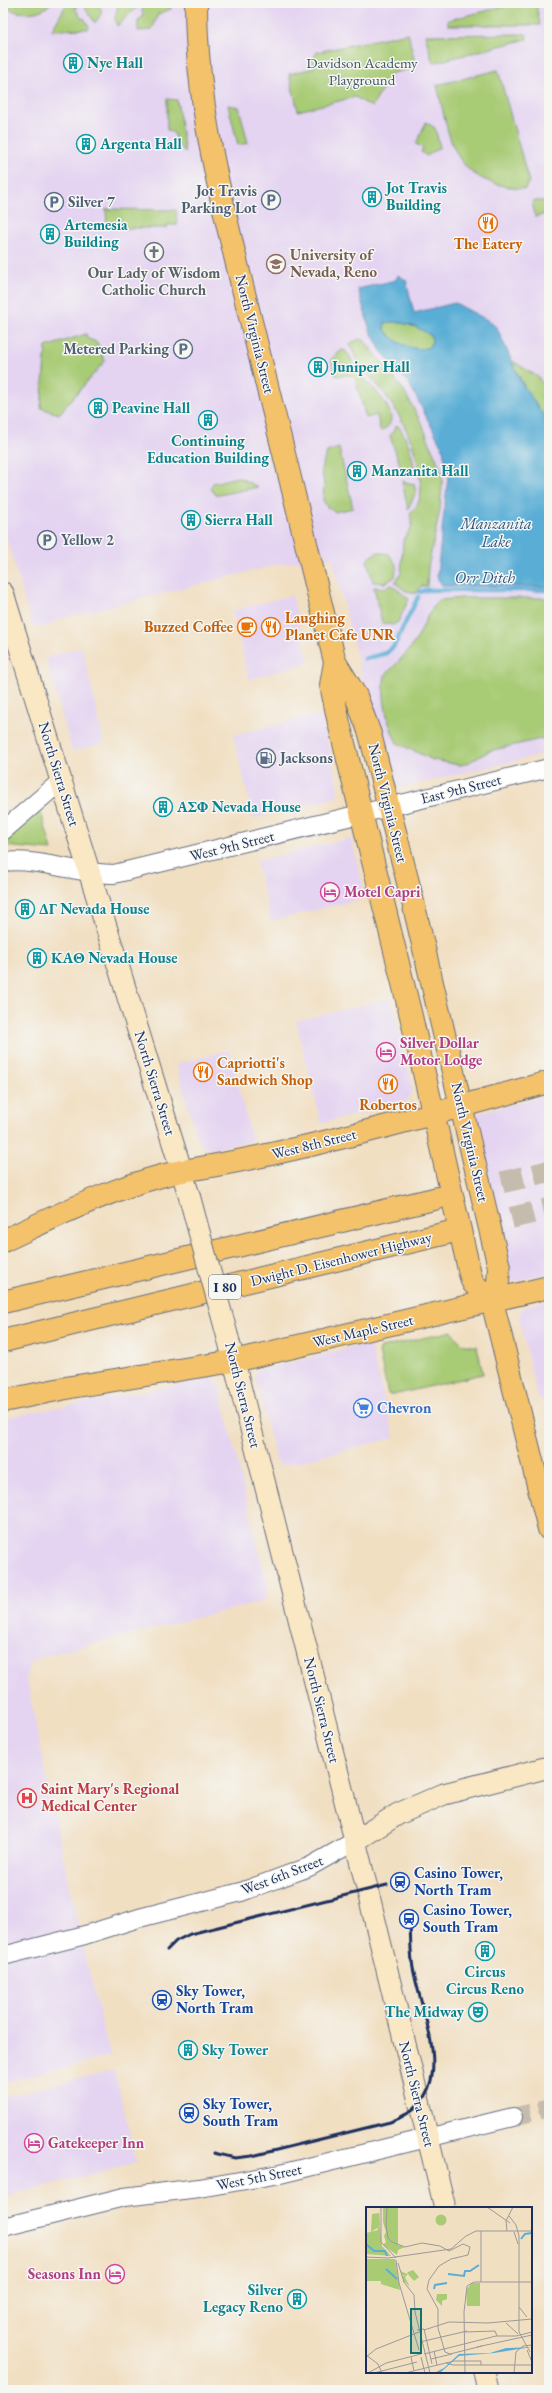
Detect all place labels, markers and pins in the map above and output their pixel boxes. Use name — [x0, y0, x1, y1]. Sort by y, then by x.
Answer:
building icon: Nye Hall — [62, 52, 84, 74]
place label: Nye Hall — [87, 53, 144, 72]
building icon: Argenta Hall — [75, 133, 97, 155]
place label: Argenta Hall — [99, 134, 182, 153]
place label: Jot Travis Building — [384, 178, 447, 214]
place label: Jot Travis Parking Lot — [181, 181, 257, 217]
building icon: Jot Travis Building — [361, 186, 383, 208]
parking icon: Jot Travis Parking Lot — [260, 189, 282, 211]
parking icon: Silver 7 — [43, 191, 65, 213]
place label: Silver 7 — [68, 192, 115, 211]
restaurant icon: The Eatery — [477, 212, 499, 234]
place label: Artemesia Building — [63, 215, 128, 251]
building icon: Artemesia Building — [39, 223, 61, 245]
place label: The Eatery — [453, 234, 523, 253]
church icon: Our Lady of Wisdom Catholic Church — [143, 241, 165, 263]
place label: University of Nevada, Reno — [290, 245, 378, 281]
school or university icon: University of Nevada, Reno — [265, 253, 287, 275]
place label: Our Lady of Wisdom Catholic Church — [88, 263, 220, 299]
parking icon: Metered Parking — [172, 338, 194, 360]
place label: Metered Parking — [63, 339, 169, 358]
building icon: Juniper Hall — [307, 356, 329, 378]
place label: Juniper Hall — [330, 357, 411, 376]
building icon: Peavine Hall — [87, 397, 109, 419]
place label: Peavine Hall — [112, 398, 191, 417]
building icon: Continuing Education Building — [197, 409, 219, 431]
place label: Continuing Education Building — [147, 431, 269, 467]
building icon: Manzanita Hall — [346, 460, 368, 482]
place label: Manzanita Hall — [371, 461, 469, 480]
building icon: Sierra Hall — [180, 509, 202, 531]
place label: Sierra Hall — [205, 510, 273, 529]
parking icon: Yellow 2 — [36, 529, 58, 551]
place label: Yellow 2 — [61, 530, 114, 549]
place label: Laughing Planet Cafe UNR — [285, 608, 396, 644]
cafe icon: Buzzed Coffee — [236, 616, 258, 638]
restaurant icon: Laughing Planet Cafe UNR — [260, 616, 282, 638]
place label: Buzzed Coffee — [144, 617, 233, 636]
fuel station icon: Jacksons — [255, 747, 277, 769]
place label: Jacksons — [278, 748, 333, 767]
building icon: ΑΣΦ Nevada House — [152, 796, 174, 818]
place label: ΑΣΦ Nevada House — [176, 797, 301, 816]
hotel icon: Motel Capri — [319, 881, 341, 903]
place label: Motel Capri — [344, 882, 421, 901]
building icon: ΔΓ Nevada House — [14, 898, 36, 920]
place label: ΔΓ Nevada House — [39, 899, 149, 918]
building icon: ΚΑΘ Nevada House — [26, 947, 48, 969]
place label: ΚΑΘ Nevada House — [51, 948, 177, 967]
place label: Silver Dollar Motor Lodge — [400, 1033, 482, 1069]
hotel icon: Silver Dollar Motor Lodge — [375, 1041, 397, 1063]
place label: Capriotti's Sandwich Shop — [217, 1053, 313, 1089]
restaurant icon: Capriotti's Sandwich Shop — [192, 1061, 214, 1083]
restaurant icon: Robertos — [377, 1073, 399, 1095]
place label: Robertos — [359, 1095, 417, 1114]
supermarket icon: Chevron — [352, 1397, 374, 1419]
place label: Chevron — [377, 1398, 432, 1417]
place label: Saint Mary's Regional Medical Center — [41, 1779, 180, 1815]
hospital icon: Saint Mary's Regional Medical Center — [16, 1787, 38, 1809]
place label: Casino Tower, North Tram — [414, 1863, 503, 1899]
station icon: Casino Tower, North Tram — [389, 1871, 411, 1893]
place label: Casino Tower, South Tram — [423, 1900, 512, 1936]
station icon: Casino Tower, South Tram — [398, 1908, 420, 1930]
building icon: Circus Circus Reno — [474, 1940, 496, 1962]
place label: Circus Circus Reno — [446, 1962, 525, 1998]
place label: Sky Tower, North Tram — [176, 1981, 254, 2017]
station icon: Sky Tower, North Tram — [151, 1989, 173, 2011]
theatre icon: The Midway — [467, 2001, 489, 2023]
place label: The Midway — [385, 2002, 465, 2021]
building icon: Sky Tower — [177, 2039, 199, 2061]
place label: Sky Tower — [202, 2040, 269, 2059]
place label: Sky Tower, South Tram — [203, 2094, 278, 2130]
station icon: Sky Tower, South Tram — [178, 2102, 200, 2124]
hotel icon: Gatekeeper Inn — [23, 2132, 45, 2154]
place label: Gatekeeper Inn — [48, 2133, 145, 2152]
hotel icon: Seasons Inn — [104, 2263, 126, 2285]
place label: Seasons Inn — [28, 2264, 101, 2283]
place label: Silver Legacy Reno — [203, 2280, 284, 2316]
building icon: Silver Legacy Reno — [286, 2288, 308, 2310]

